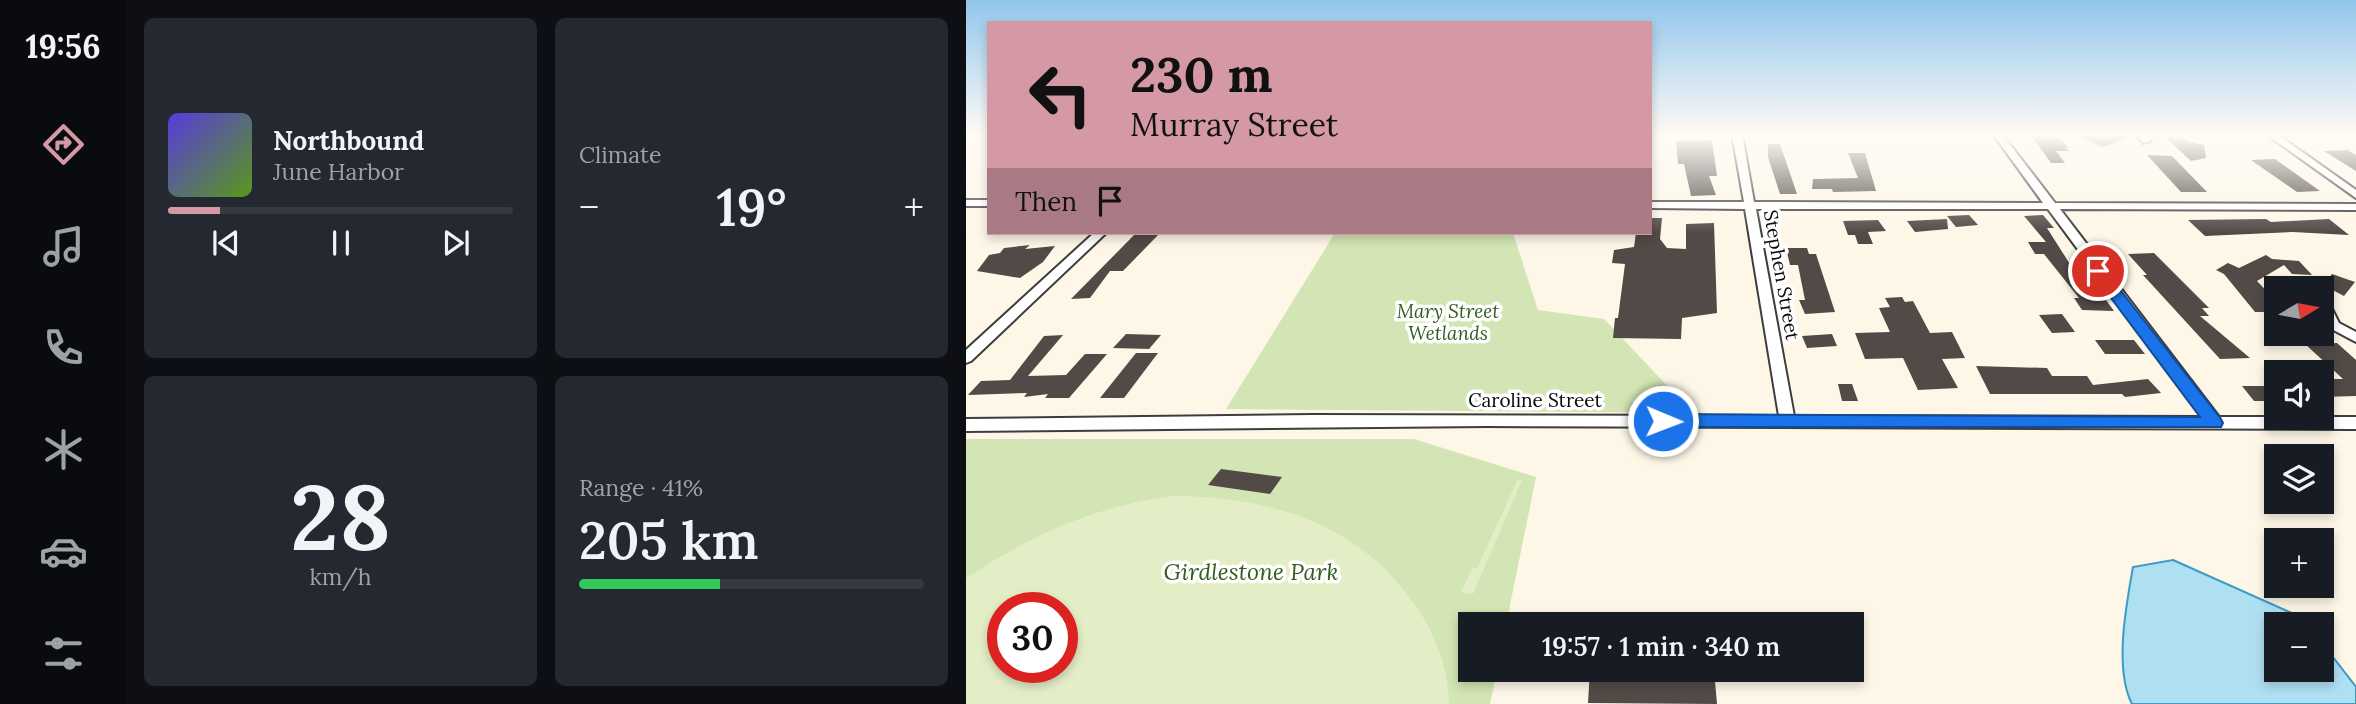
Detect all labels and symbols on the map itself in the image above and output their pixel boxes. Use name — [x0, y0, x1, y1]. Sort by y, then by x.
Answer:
street label: Stephen Street — [1759, 208, 1805, 343]
pin — [2068, 241, 2128, 301]
north arrow — [2264, 276, 2334, 346]
park label: Mary Street Wetlands — [1397, 299, 1499, 345]
position arrow — [1626, 384, 1700, 458]
street label: Caroline Street — [1468, 388, 1602, 412]
park label: Girdlestone Park — [1164, 557, 1338, 586]
speed limit sign: 30 — [987, 592, 1078, 683]

